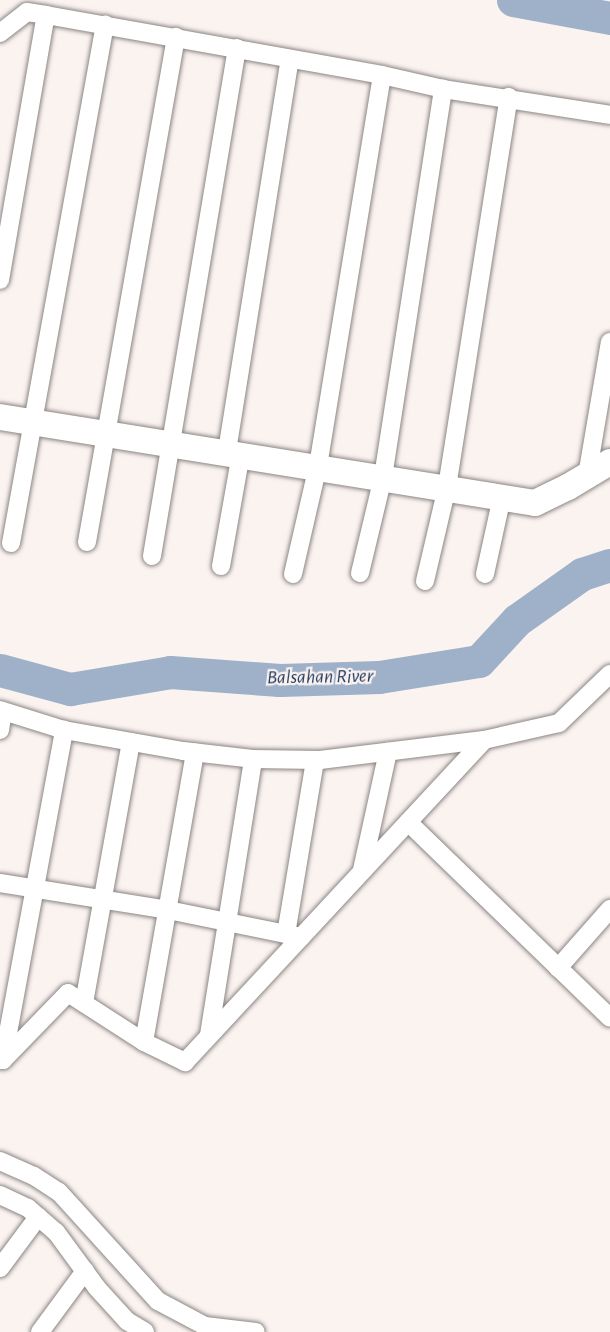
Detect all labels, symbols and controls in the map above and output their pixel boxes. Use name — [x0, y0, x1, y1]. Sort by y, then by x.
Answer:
water label: Balsahan River — [267, 664, 373, 690]

